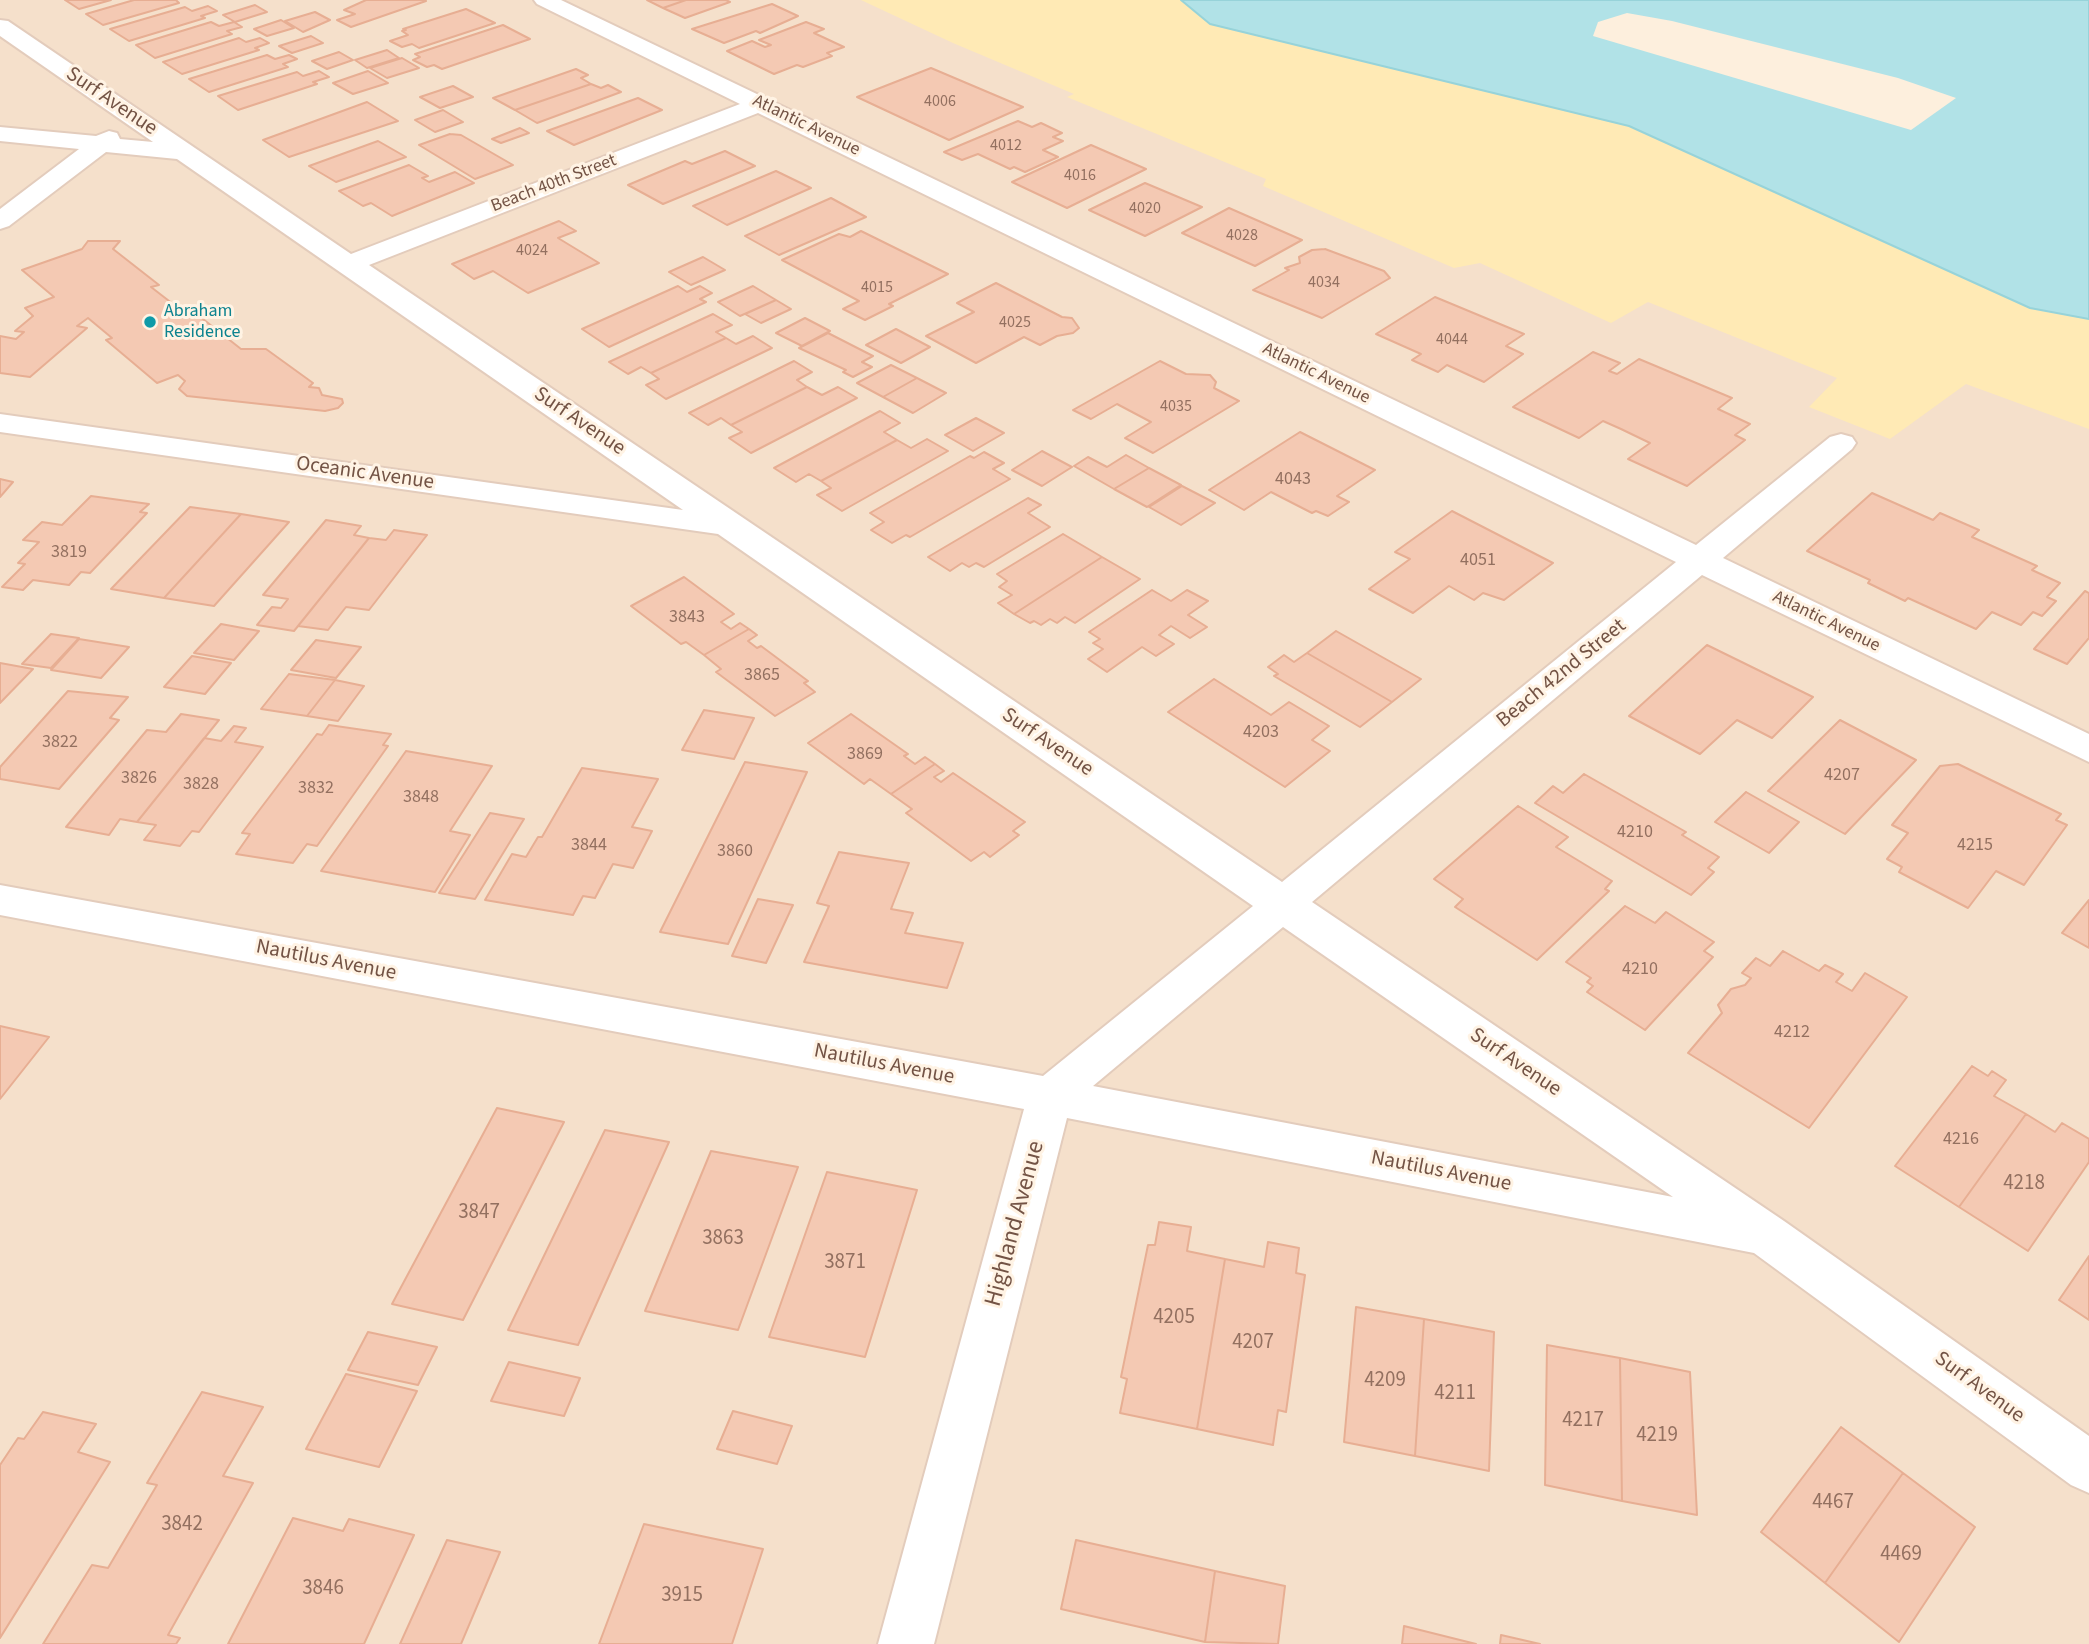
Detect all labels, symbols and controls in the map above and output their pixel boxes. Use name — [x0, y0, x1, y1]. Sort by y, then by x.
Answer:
street label: Surf Avenue — [60, 62, 162, 142]
street label: Atlantic Avenue — [749, 91, 863, 161]
house number: 4006 — [924, 92, 956, 112]
house number: 4012 — [990, 136, 1022, 156]
street label: Beach 40th Street — [488, 150, 620, 218]
house number: 4016 — [1064, 166, 1096, 186]
house number: 4020 — [1129, 199, 1161, 219]
house number: 4028 — [1226, 226, 1258, 246]
house number: 4024 — [516, 241, 548, 261]
house number: 4034 — [1308, 273, 1340, 293]
house number: 4015 — [861, 278, 893, 298]
place label: Abraham Residence — [164, 301, 240, 344]
house number: 4025 — [999, 313, 1031, 333]
marker: Abraham Residence — [142, 314, 158, 330]
house number: 4044 — [1436, 330, 1468, 350]
street label: Atlantic Avenue — [1259, 339, 1373, 409]
street label: Surf Avenue — [528, 382, 630, 462]
house number: 4035 — [1160, 397, 1192, 417]
street label: Oceanic Avenue — [294, 452, 436, 496]
house number: 4043 — [1275, 469, 1311, 491]
house number: 3819 — [51, 542, 87, 564]
house number: 4051 — [1460, 550, 1496, 572]
street label: Atlantic Avenue — [1769, 587, 1883, 657]
house number: 3843 — [669, 607, 705, 629]
street label: Beach 42nd Street — [1492, 614, 1632, 734]
house number: 3865 — [744, 665, 780, 687]
street label: Surf Avenue — [996, 703, 1098, 783]
house number: 4203 — [1243, 722, 1279, 744]
house number: 3822 — [42, 732, 78, 754]
house number: 3869 — [847, 744, 883, 766]
house number: 4207 — [1824, 765, 1860, 787]
house number: 3826 — [121, 768, 157, 790]
house number: 3828 — [183, 774, 219, 796]
house number: 3832 — [298, 778, 334, 800]
house number: 3848 — [403, 787, 439, 809]
house number: 4210 — [1617, 822, 1653, 844]
house number: 3844 — [571, 835, 607, 857]
house number: 4215 — [1957, 835, 1993, 857]
house number: 3860 — [717, 841, 753, 863]
street label: Nautilus Avenue — [254, 935, 398, 987]
house number: 4210 — [1622, 959, 1658, 981]
house number: 4212 — [1774, 1022, 1810, 1044]
street label: Surf Avenue — [1464, 1023, 1566, 1103]
street label: Nautilus Avenue — [812, 1039, 956, 1091]
house number: 4216 — [1943, 1129, 1979, 1151]
street label: Highland Avenue — [980, 1138, 1052, 1310]
street label: Nautilus Avenue — [1369, 1146, 1513, 1198]
house number: 4218 — [2003, 1171, 2045, 1197]
house number: 3847 — [458, 1200, 500, 1226]
house number: 3863 — [702, 1226, 744, 1252]
house number: 3871 — [824, 1250, 866, 1276]
house number: 4205 — [1153, 1305, 1195, 1331]
house number: 4207 — [1232, 1330, 1274, 1356]
street label: Surf Avenue — [1929, 1347, 2029, 1429]
house number: 4209 — [1364, 1368, 1406, 1394]
house number: 4211 — [1434, 1381, 1476, 1407]
house number: 4217 — [1562, 1408, 1604, 1434]
house number: 4219 — [1636, 1423, 1678, 1449]
house number: 4467 — [1812, 1490, 1854, 1516]
house number: 3842 — [161, 1512, 203, 1538]
house number: 4469 — [1880, 1542, 1922, 1568]
house number: 3846 — [302, 1576, 344, 1602]
house number: 3915 — [661, 1583, 703, 1609]

